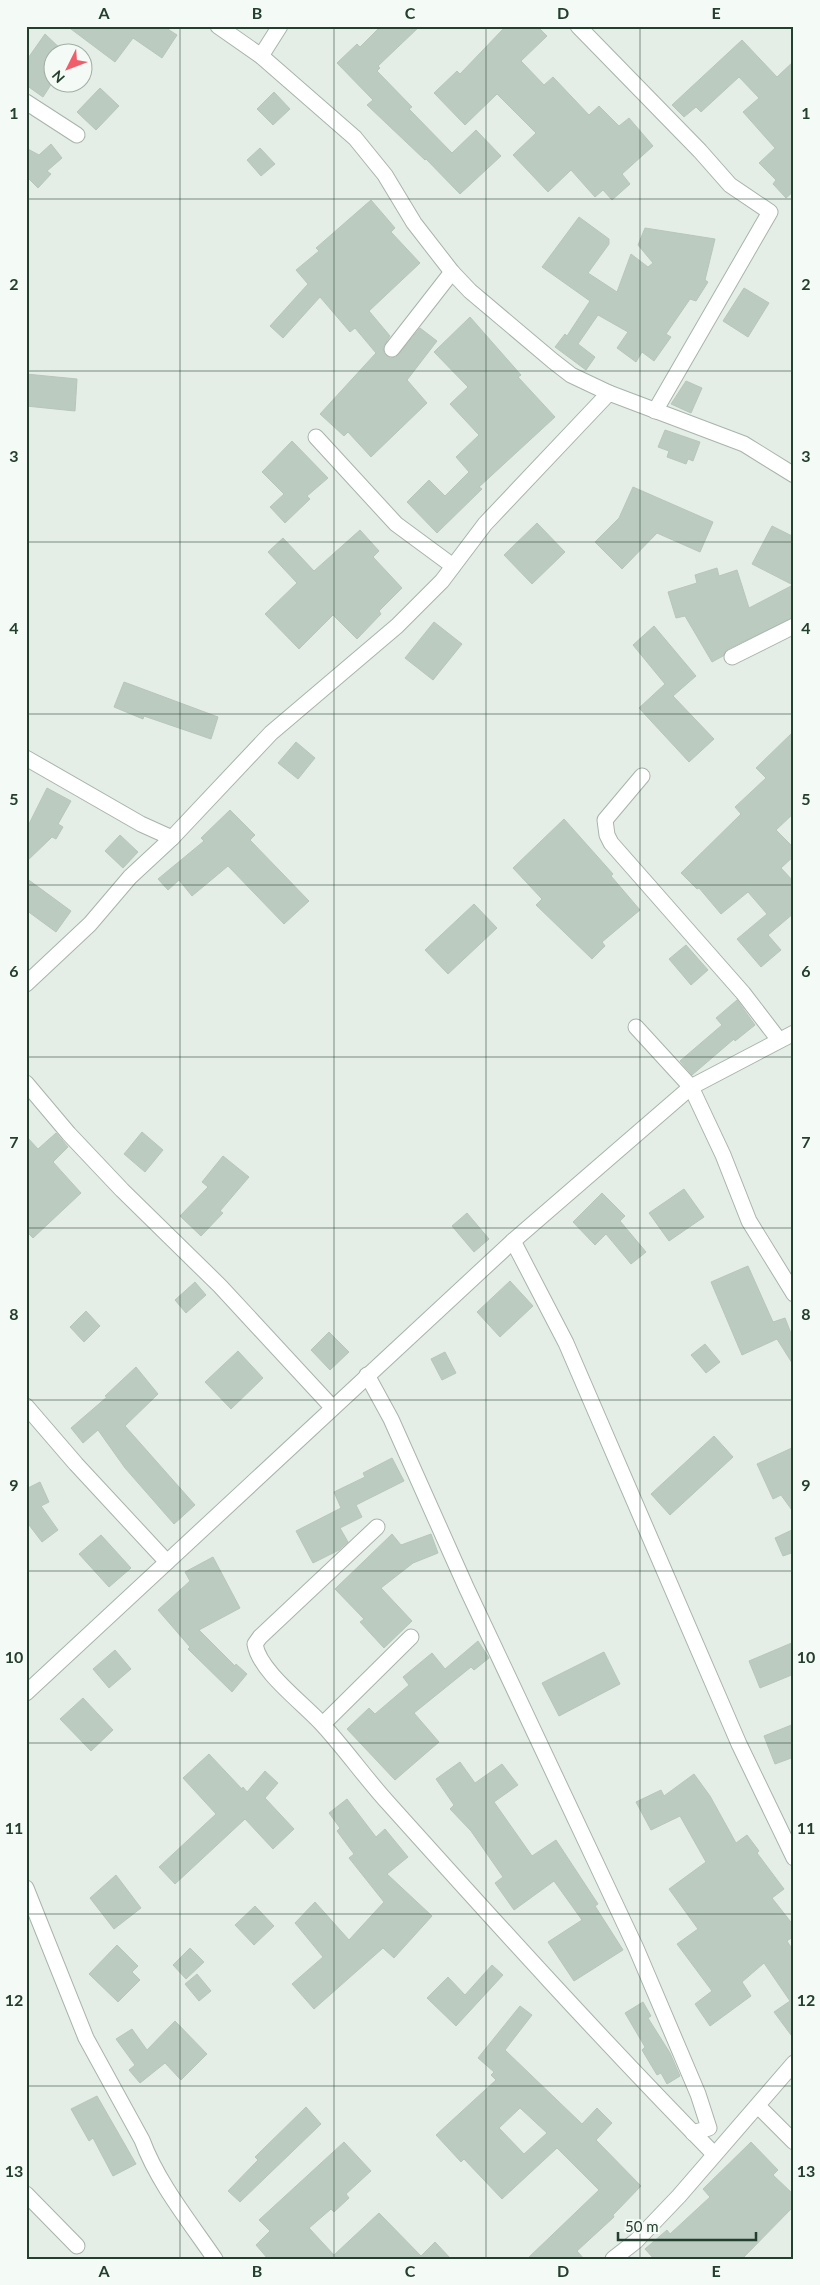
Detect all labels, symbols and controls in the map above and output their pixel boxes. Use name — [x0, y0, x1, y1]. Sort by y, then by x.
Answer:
text: A — [97, 3, 110, 22]
text: B — [252, 3, 262, 22]
text: C — [405, 3, 416, 22]
text: D — [557, 3, 569, 22]
text: E — [711, 3, 721, 22]
north arrow — [42, 42, 92, 92]
text: N — [48, 67, 68, 87]
text: 1 — [9, 103, 19, 122]
text: 1 — [801, 103, 811, 122]
text: 2 — [9, 274, 19, 293]
text: 2 — [801, 274, 811, 293]
text: 3 — [9, 446, 19, 465]
text: 3 — [801, 446, 811, 465]
text: 4 — [9, 618, 19, 637]
text: 4 — [801, 618, 811, 637]
text: 5 — [9, 789, 19, 808]
text: 5 — [801, 789, 811, 808]
text: 6 — [9, 961, 19, 980]
text: 6 — [801, 961, 811, 980]
text: 7 — [9, 1132, 19, 1151]
text: 7 — [801, 1132, 811, 1151]
text: 8 — [9, 1304, 19, 1323]
text: 8 — [801, 1304, 811, 1323]
text: 9 — [9, 1475, 19, 1494]
text: 9 — [801, 1475, 811, 1494]
text: 10 — [5, 1647, 23, 1666]
text: 10 — [797, 1647, 815, 1666]
text: 11 — [5, 1818, 23, 1837]
text: 11 — [797, 1818, 815, 1837]
text: 12 — [5, 1990, 23, 2009]
text: 12 — [797, 1990, 815, 2009]
text: 13 — [5, 2161, 23, 2180]
text: 13 — [797, 2161, 815, 2180]
scale bar — [618, 2210, 755, 2242]
text: 50 m — [625, 2217, 659, 2235]
text: A — [97, 2261, 110, 2280]
text: B — [252, 2261, 262, 2280]
text: C — [405, 2261, 416, 2280]
text: D — [557, 2261, 569, 2280]
text: E — [711, 2261, 721, 2280]

